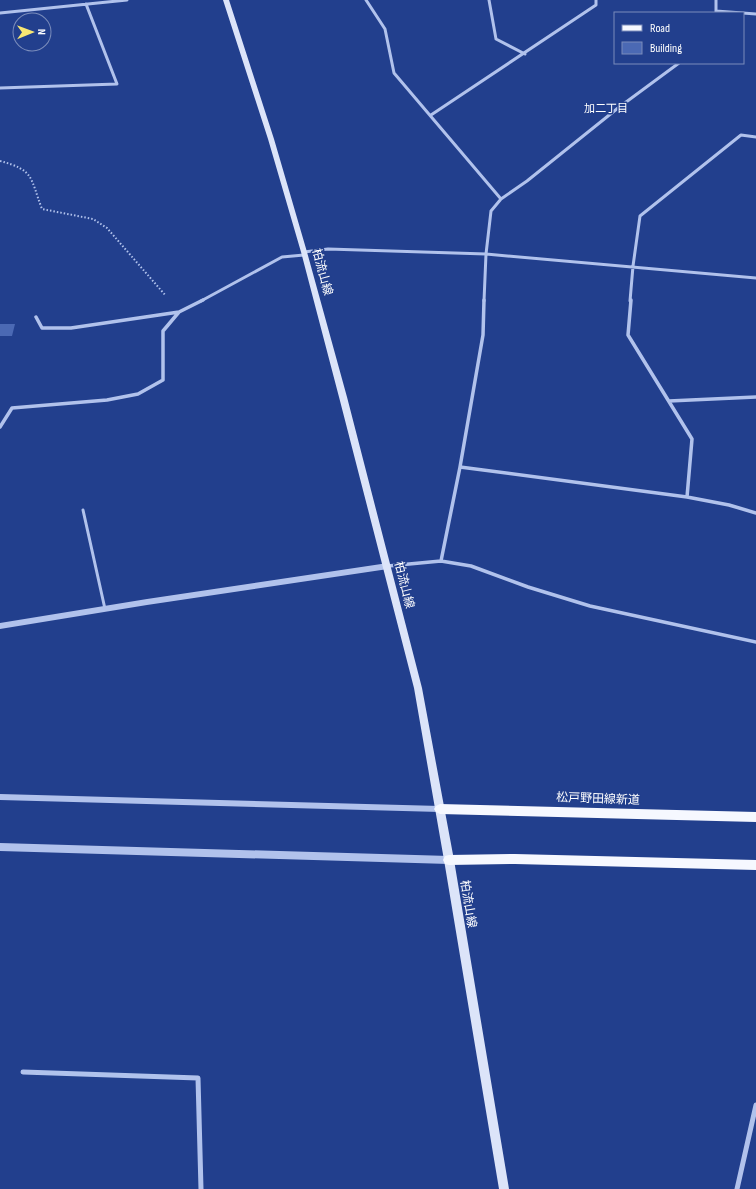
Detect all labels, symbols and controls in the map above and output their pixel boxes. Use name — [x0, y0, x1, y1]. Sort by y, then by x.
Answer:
north arrow — [12, 12, 52, 52]
legend — [614, 12, 744, 64]
text: Road — [650, 21, 670, 36]
text: N — [35, 29, 48, 35]
text: Building — [650, 41, 682, 56]
district label: 加二丁目 — [584, 102, 628, 115]
street label: 柏流山線 — [309, 247, 335, 297]
street label: 柏流山線 — [391, 560, 417, 610]
street label: 松戸野田線新道 — [556, 790, 640, 808]
street label: 柏流山線 — [457, 879, 479, 929]

